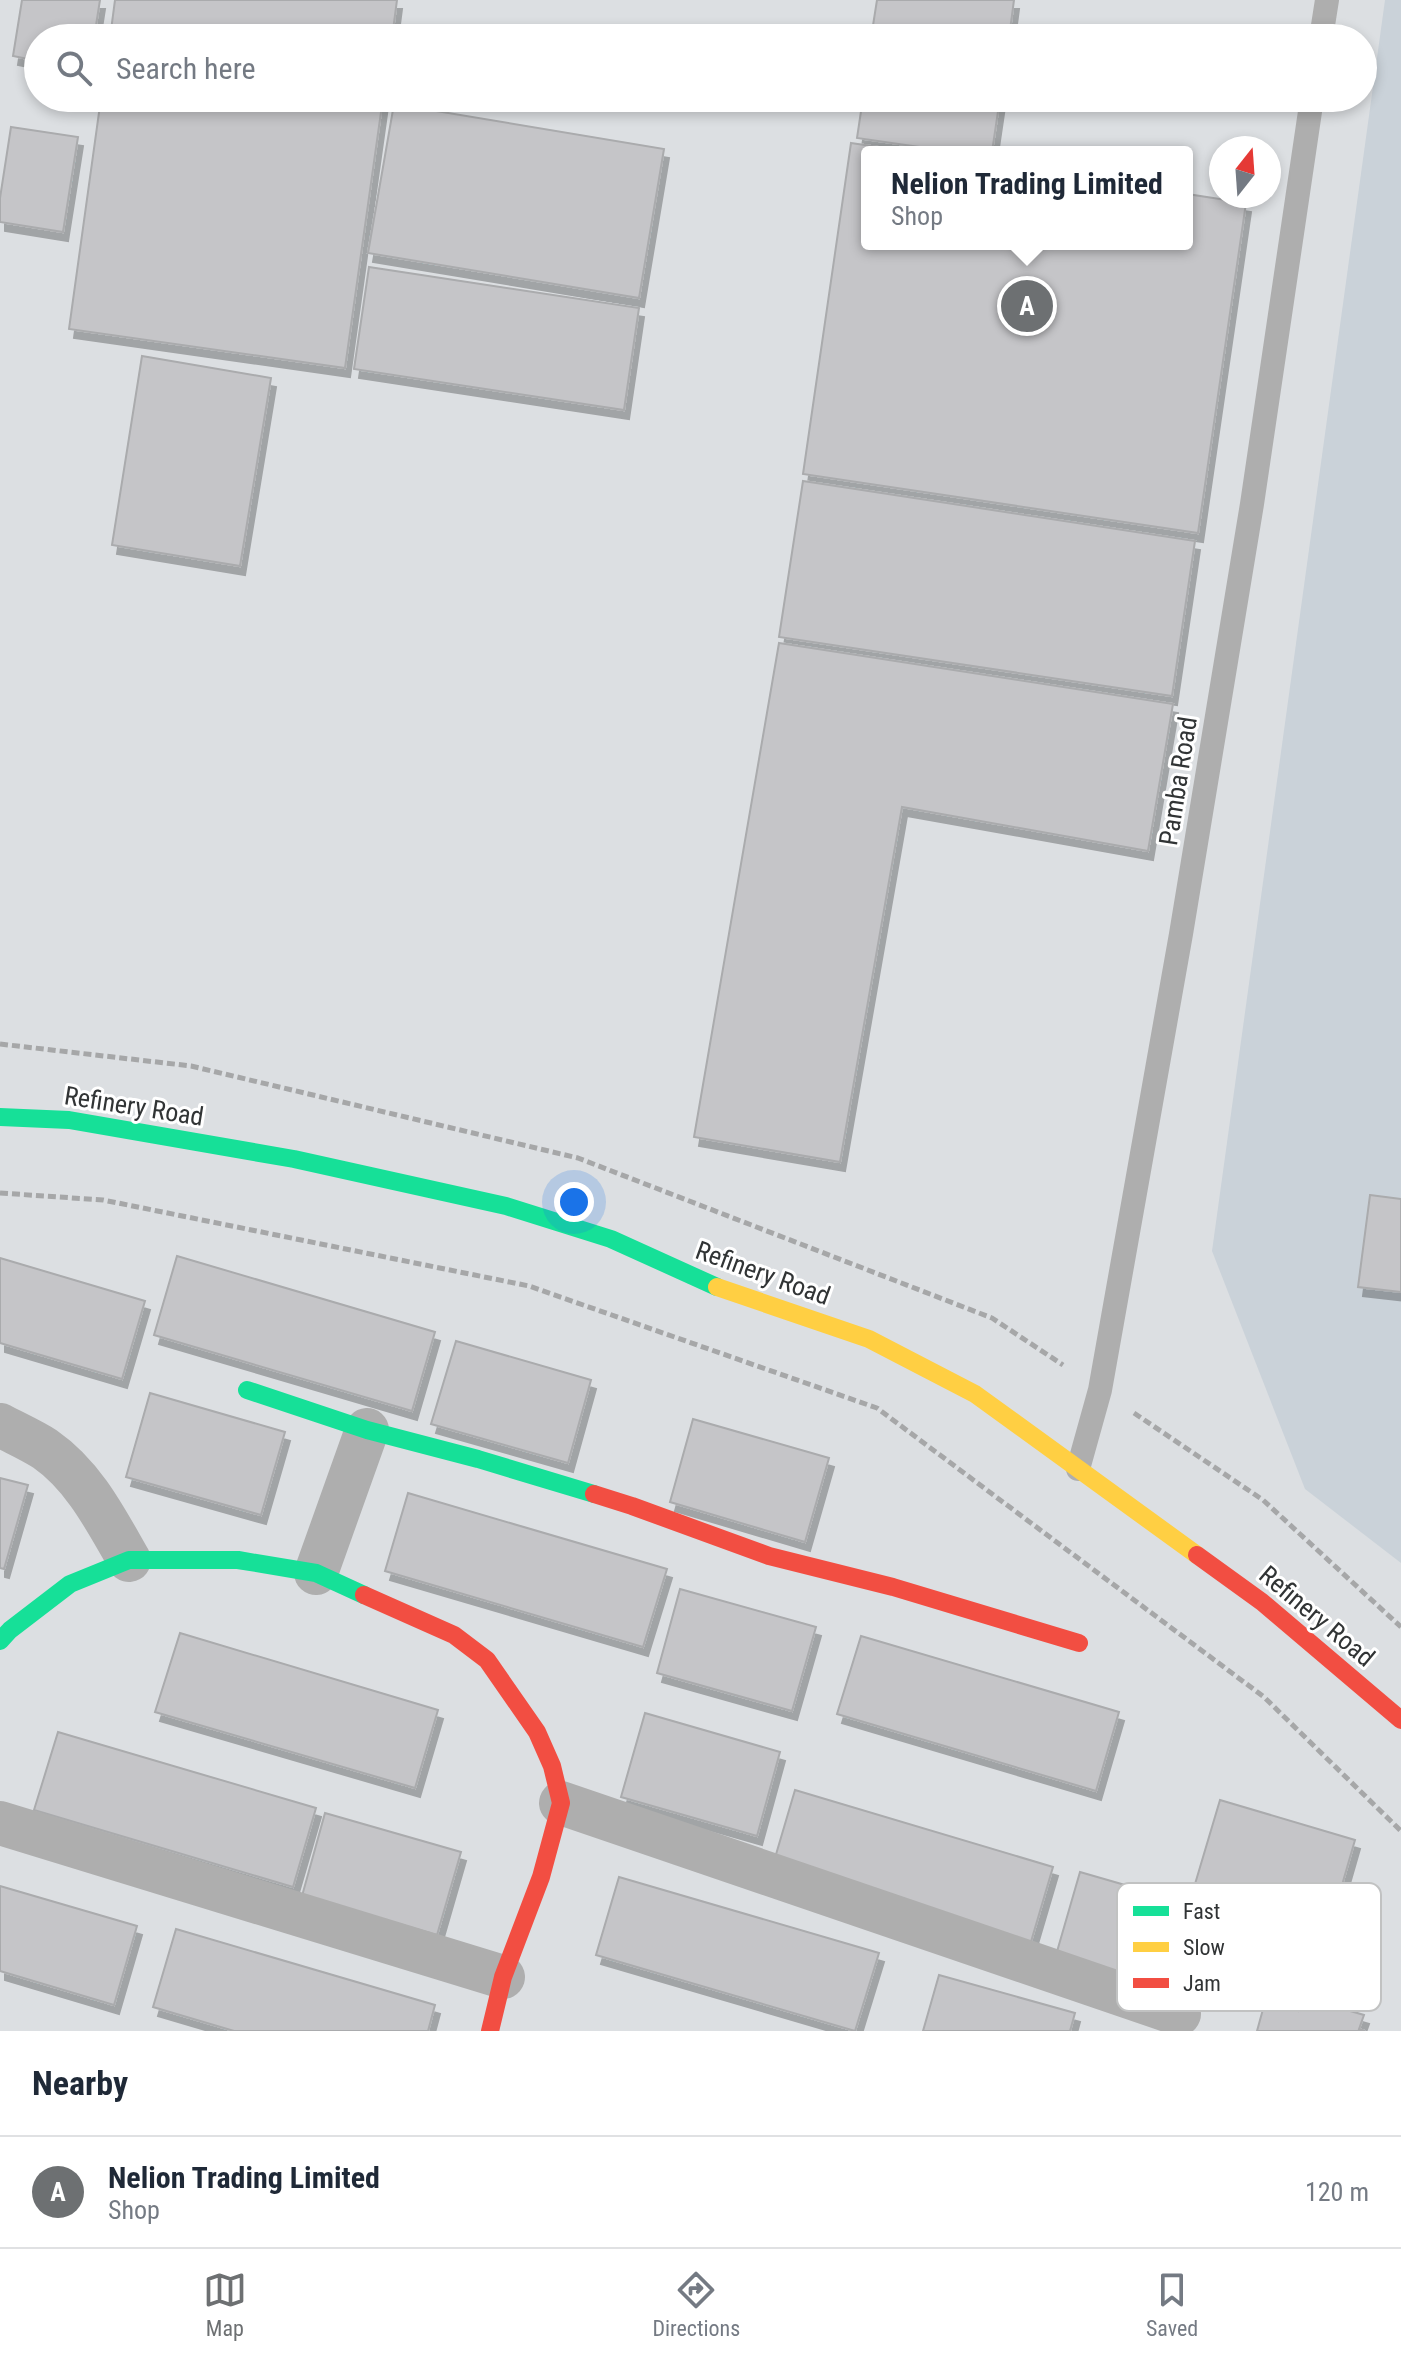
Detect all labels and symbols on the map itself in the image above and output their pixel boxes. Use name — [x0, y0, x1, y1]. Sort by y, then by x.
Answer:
north arrow — [1209, 136, 1281, 208]
pin: A — [1001, 276, 1053, 336]
street label: Pamba Road — [1153, 715, 1203, 847]
street label: Refinery Road — [62, 1080, 206, 1132]
your location — [554, 1182, 594, 1222]
street label: Refinery Road — [692, 1235, 834, 1311]
street label: Refinery Road — [1253, 1559, 1381, 1673]
legend — [1117, 1883, 1381, 2011]
text: Fast — [1183, 1899, 1220, 1924]
text: Slow — [1183, 1935, 1225, 1960]
text: Jam — [1183, 1971, 1221, 1996]

